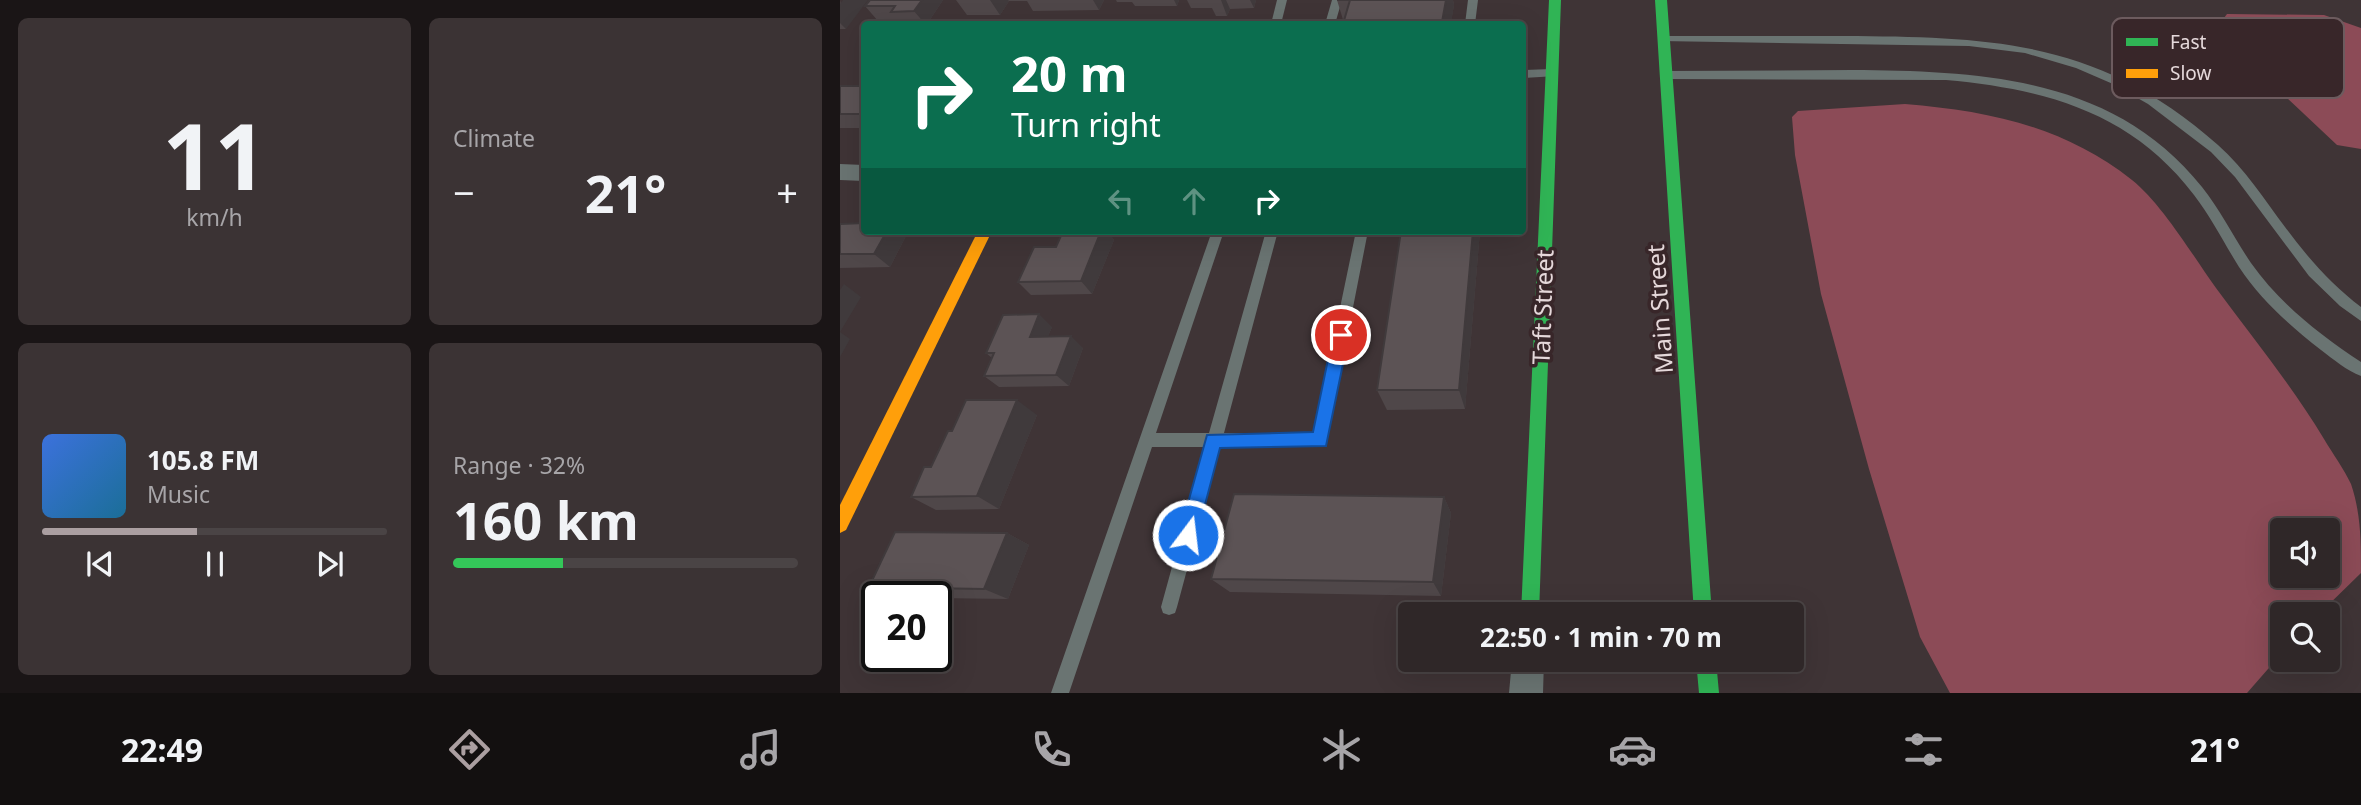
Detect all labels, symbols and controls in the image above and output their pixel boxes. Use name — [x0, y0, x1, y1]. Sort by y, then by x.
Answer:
legend — [2112, 18, 2344, 98]
text: Fast — [2170, 29, 2207, 55]
text: 20 m — [1011, 40, 1128, 106]
icon: right — [896, 49, 987, 140]
text: Slow — [2170, 60, 2211, 86]
text: 11 — [162, 93, 267, 217]
text: Turn right — [1011, 103, 1161, 146]
text: Climate — [453, 122, 535, 154]
text: 21° — [585, 157, 666, 228]
text: − — [453, 166, 475, 218]
text: + — [776, 166, 798, 218]
icon: left — [1102, 182, 1140, 220]
icon: ahead — [1175, 182, 1213, 220]
icon: right — [1248, 182, 1286, 220]
text: km/h — [186, 201, 243, 233]
street label: Main Street — [1638, 243, 1680, 375]
street label: Taft Street — [1524, 249, 1561, 365]
pin — [1311, 305, 1371, 365]
icon: arrive — [1322, 316, 1360, 354]
text: 105.8 FM — [147, 442, 259, 478]
text: Range · 32% — [453, 449, 585, 481]
text: Music — [147, 478, 210, 510]
text: 160 km — [453, 484, 639, 555]
position arrow — [1151, 498, 1225, 572]
map controls — [2270, 518, 2340, 672]
button: sound — [2270, 518, 2340, 588]
icon: previous — [81, 545, 119, 583]
icon: pause — [196, 545, 234, 583]
icon: next — [311, 545, 349, 583]
speed limit sign: 20 — [861, 581, 952, 672]
button: search — [2270, 602, 2340, 672]
text: 22:50 · 1 min · 70 m — [1480, 619, 1722, 655]
icon: directions — [445, 725, 494, 774]
icon: music — [736, 725, 785, 774]
icon: phone — [1027, 725, 1076, 774]
icon: climate — [1317, 725, 1366, 774]
icon: car — [1608, 725, 1657, 774]
icon: filters — [1899, 725, 1948, 774]
text: 22:49 — [121, 728, 203, 771]
text: 21° — [2190, 728, 2240, 771]

